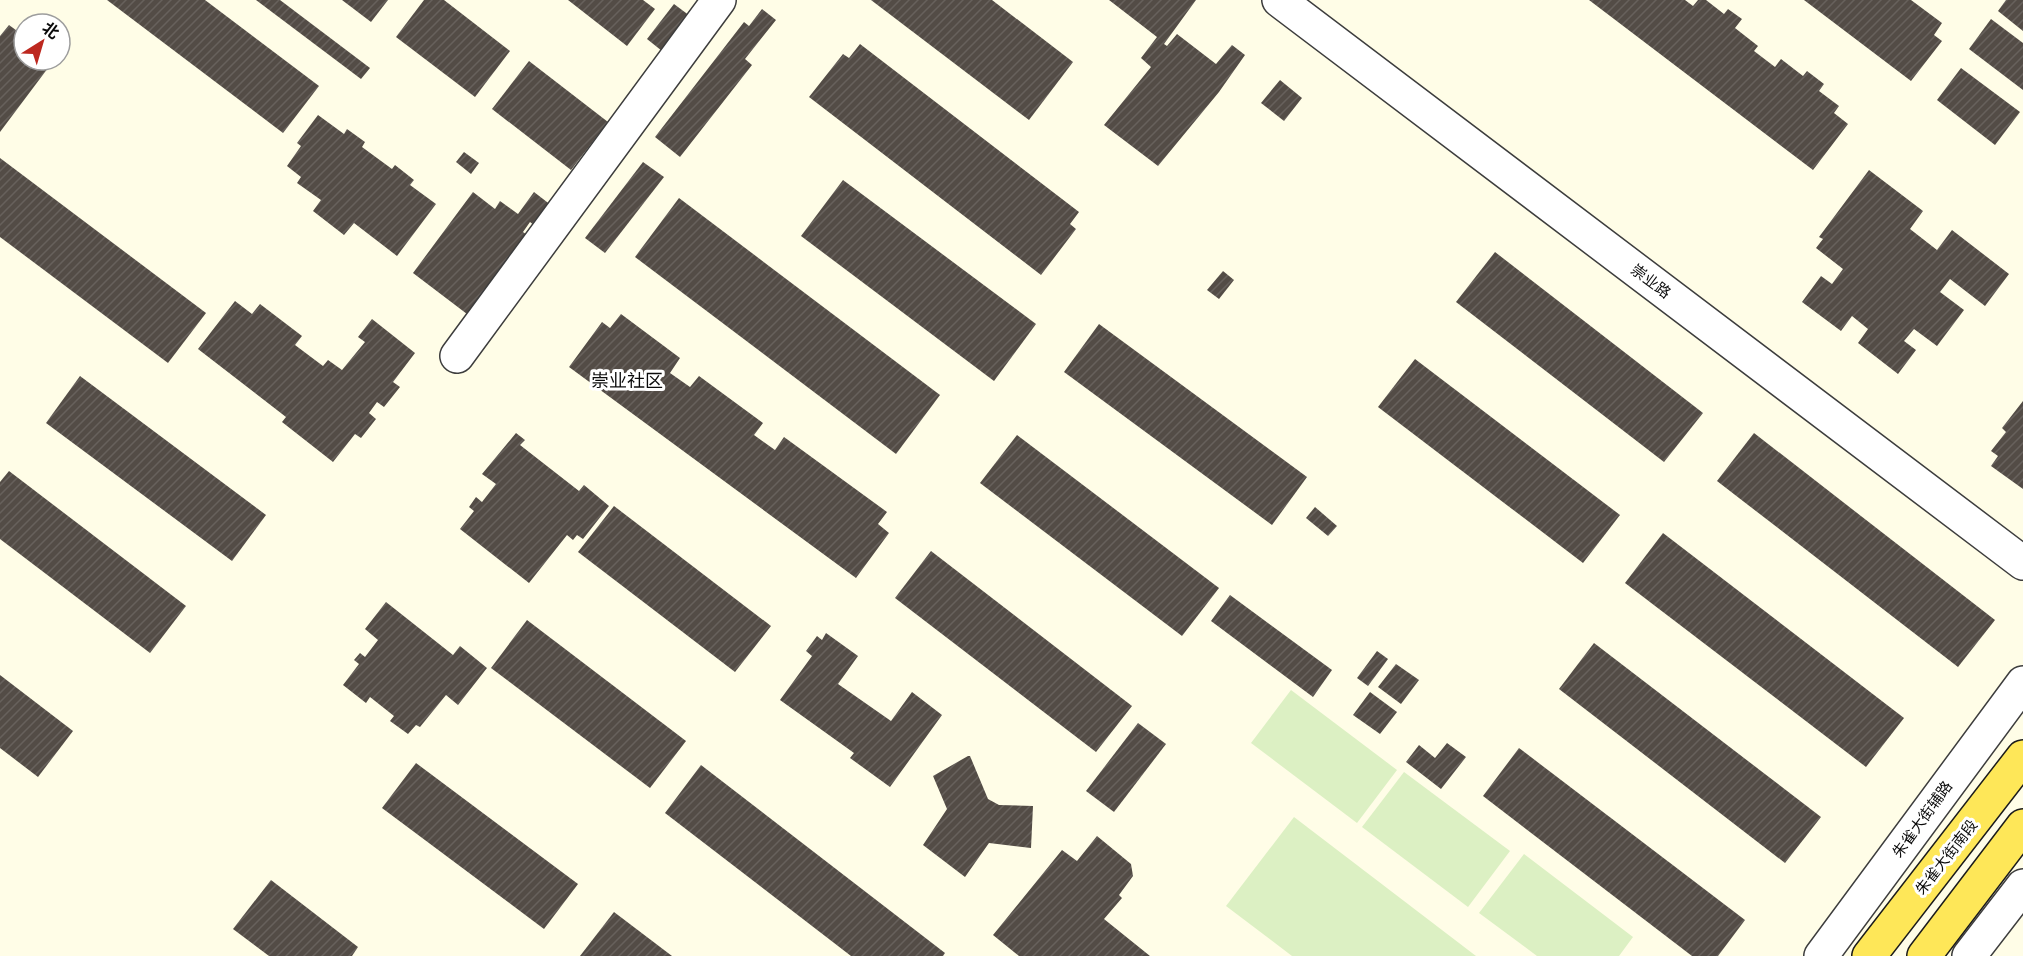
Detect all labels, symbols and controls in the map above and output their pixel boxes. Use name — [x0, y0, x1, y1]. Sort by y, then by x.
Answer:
north arrow — [12, 12, 72, 72]
text: 北 — [38, 16, 64, 44]
street label: 崇业路 — [1627, 259, 1675, 303]
district label: 崇业社区 — [591, 368, 663, 393]
street label: 朱雀大街辅路 — [1887, 776, 1957, 862]
street label: 朱雀大街南段 — [1910, 815, 1982, 899]

